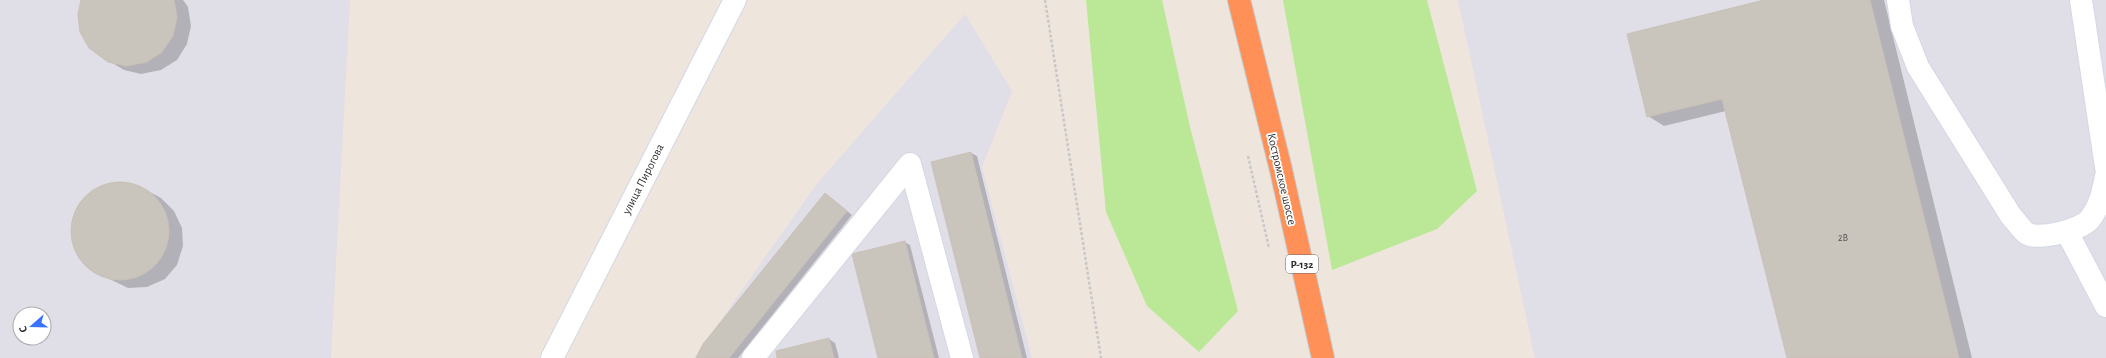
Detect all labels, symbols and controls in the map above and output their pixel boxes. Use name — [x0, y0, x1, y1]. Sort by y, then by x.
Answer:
street label: Костромское шоссе — [1266, 132, 1298, 226]
street label: улица Пирогова — [620, 141, 667, 217]
house number: 2В — [1838, 233, 1848, 243]
road number: Р-132 — [1286, 255, 1318, 273]
north arrow — [12, 306, 52, 346]
text: С — [17, 325, 29, 334]

